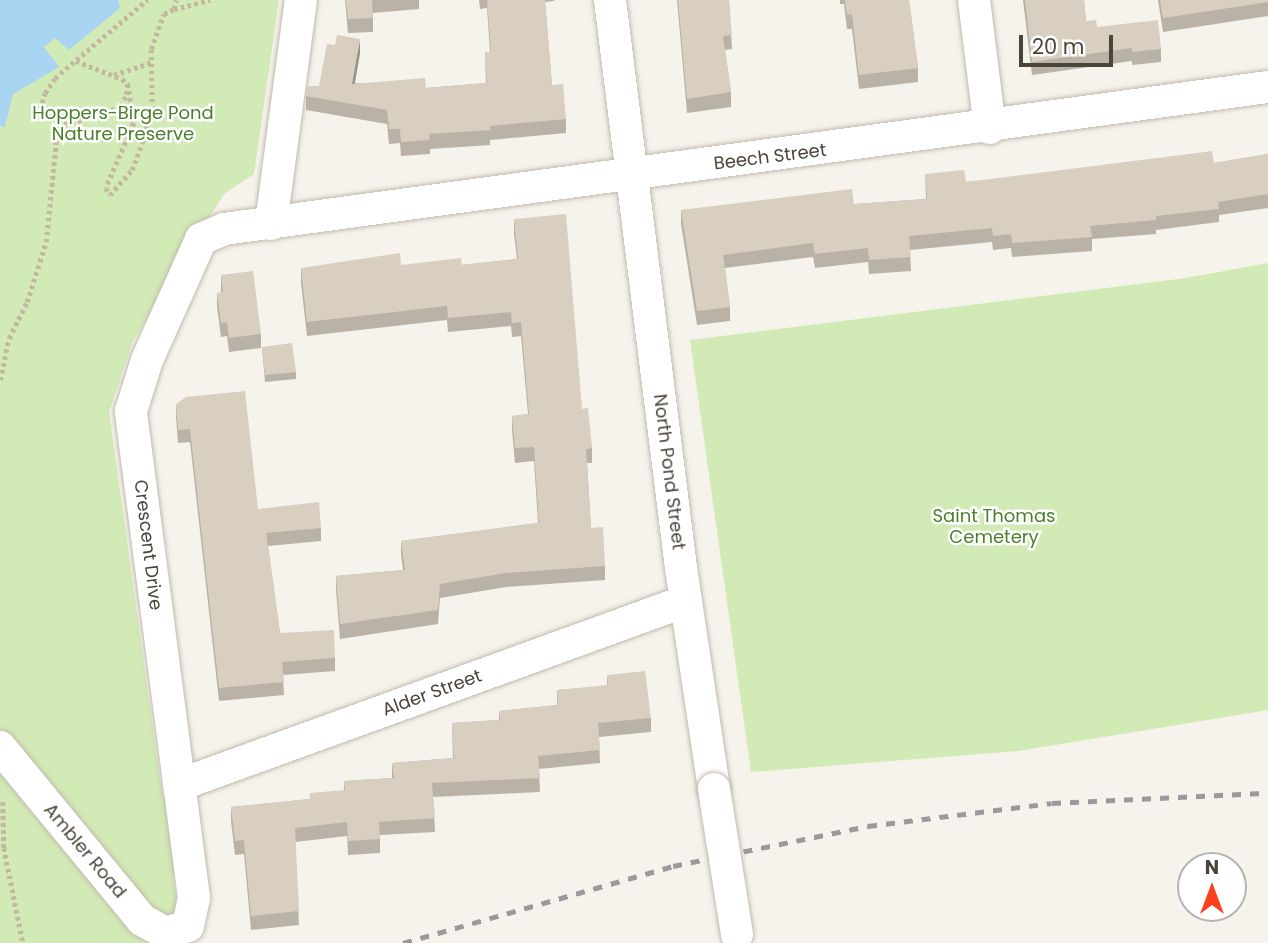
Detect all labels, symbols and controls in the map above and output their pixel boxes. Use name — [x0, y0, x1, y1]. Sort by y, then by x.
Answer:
scale bar — [1023, 21, 1118, 65]
text: 20 m — [1032, 32, 1085, 61]
park label: Hoppers-Birge Pond Nature Preserve — [32, 103, 214, 146]
street label: Beech Street — [712, 139, 828, 175]
street label: North Pond Street — [649, 393, 689, 551]
street label: Crescent Drive — [129, 479, 167, 611]
park label: Saint Thomas Cemetery — [933, 506, 1055, 548]
street label: Alder Street — [379, 665, 485, 721]
street label: Ambler Road — [39, 799, 131, 903]
north arrow — [1177, 852, 1247, 922]
text: N — [1205, 854, 1219, 881]

